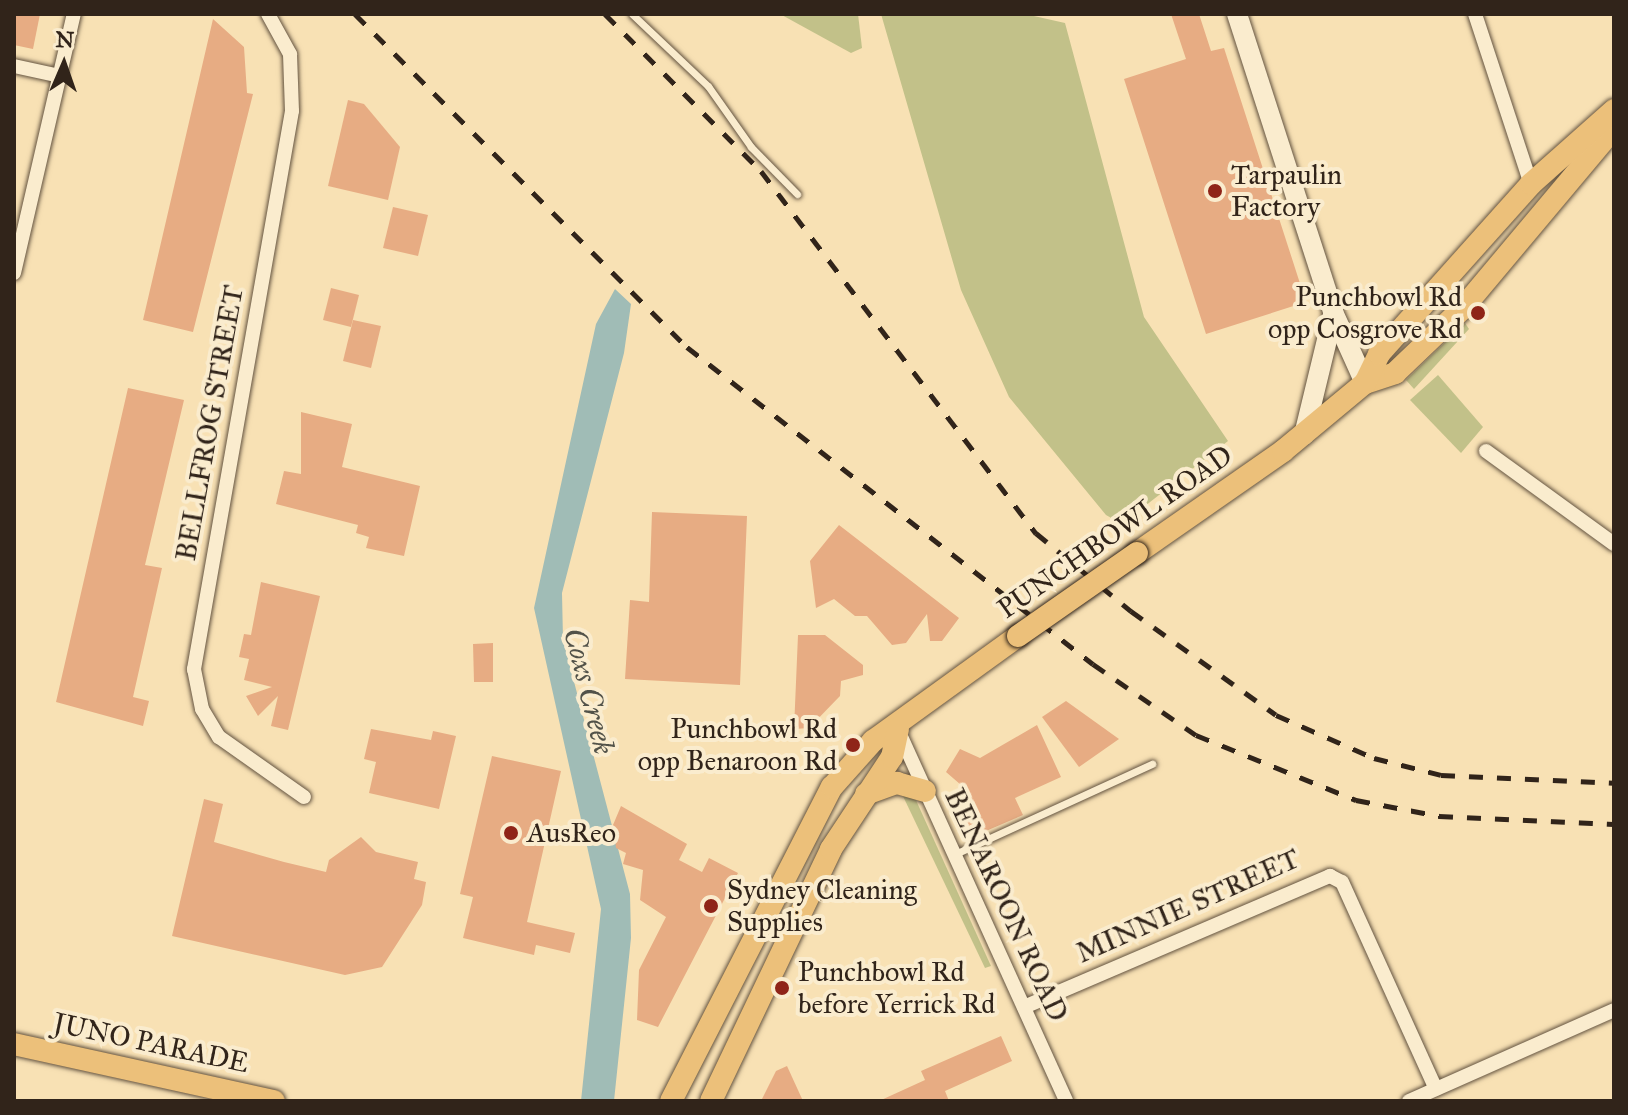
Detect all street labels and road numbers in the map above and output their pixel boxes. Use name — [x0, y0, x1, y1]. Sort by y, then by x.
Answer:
street label: BELLFROG STREET — [169, 283, 251, 563]
street label: PUNCHBOWL ROAD — [991, 438, 1239, 626]
street label: BENAROON ROAD — [937, 783, 1075, 1027]
street label: MINNIE STREET — [1071, 842, 1305, 970]
street label: JUNO PARADE — [50, 1006, 252, 1080]

